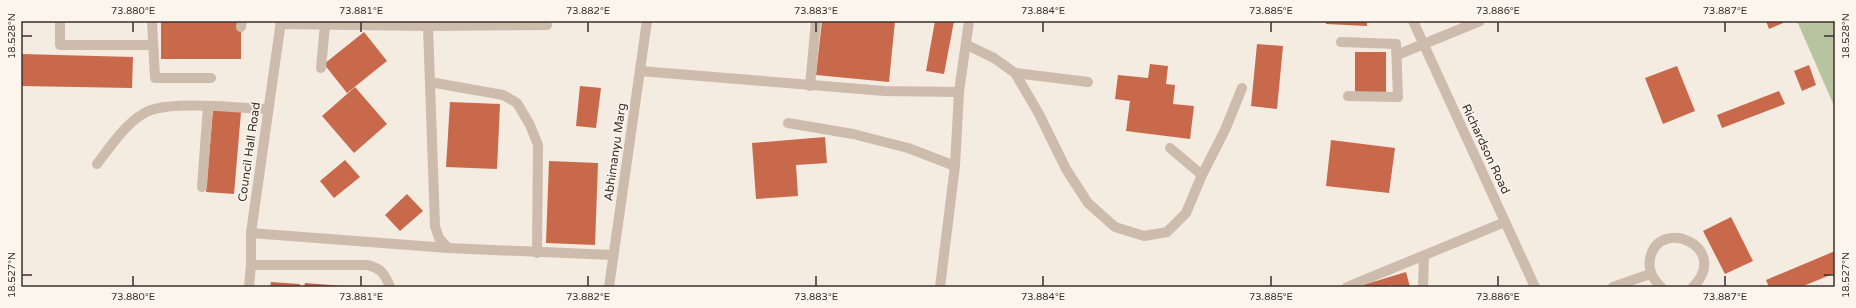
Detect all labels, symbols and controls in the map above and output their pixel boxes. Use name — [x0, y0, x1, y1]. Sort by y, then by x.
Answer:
text: 73.880°E — [111, 5, 155, 17]
text: 73.881°E — [339, 5, 383, 17]
text: 73.882°E — [566, 5, 610, 17]
text: 73.883°E — [794, 5, 838, 17]
text: 73.884°E — [1021, 5, 1065, 17]
text: 73.885°E — [1249, 5, 1293, 17]
text: 73.886°E — [1476, 5, 1520, 17]
text: 73.887°E — [1703, 5, 1747, 17]
text: 18.528°N — [6, 13, 18, 59]
text: 18.528°N — [1840, 13, 1852, 59]
street label: Council Hall Road — [235, 101, 263, 203]
street label: Abhimanyu Marg — [601, 102, 629, 202]
street label: Richardson Road — [1459, 102, 1513, 196]
text: 18.527°N — [6, 252, 18, 298]
text: 18.527°N — [1840, 252, 1852, 298]
text: 73.880°E — [111, 291, 155, 303]
text: 73.881°E — [339, 291, 383, 303]
text: 73.882°E — [566, 291, 610, 303]
text: 73.883°E — [794, 291, 838, 303]
text: 73.884°E — [1021, 291, 1065, 303]
text: 73.885°E — [1249, 291, 1293, 303]
text: 73.886°E — [1476, 291, 1520, 303]
text: 73.887°E — [1703, 291, 1747, 303]

